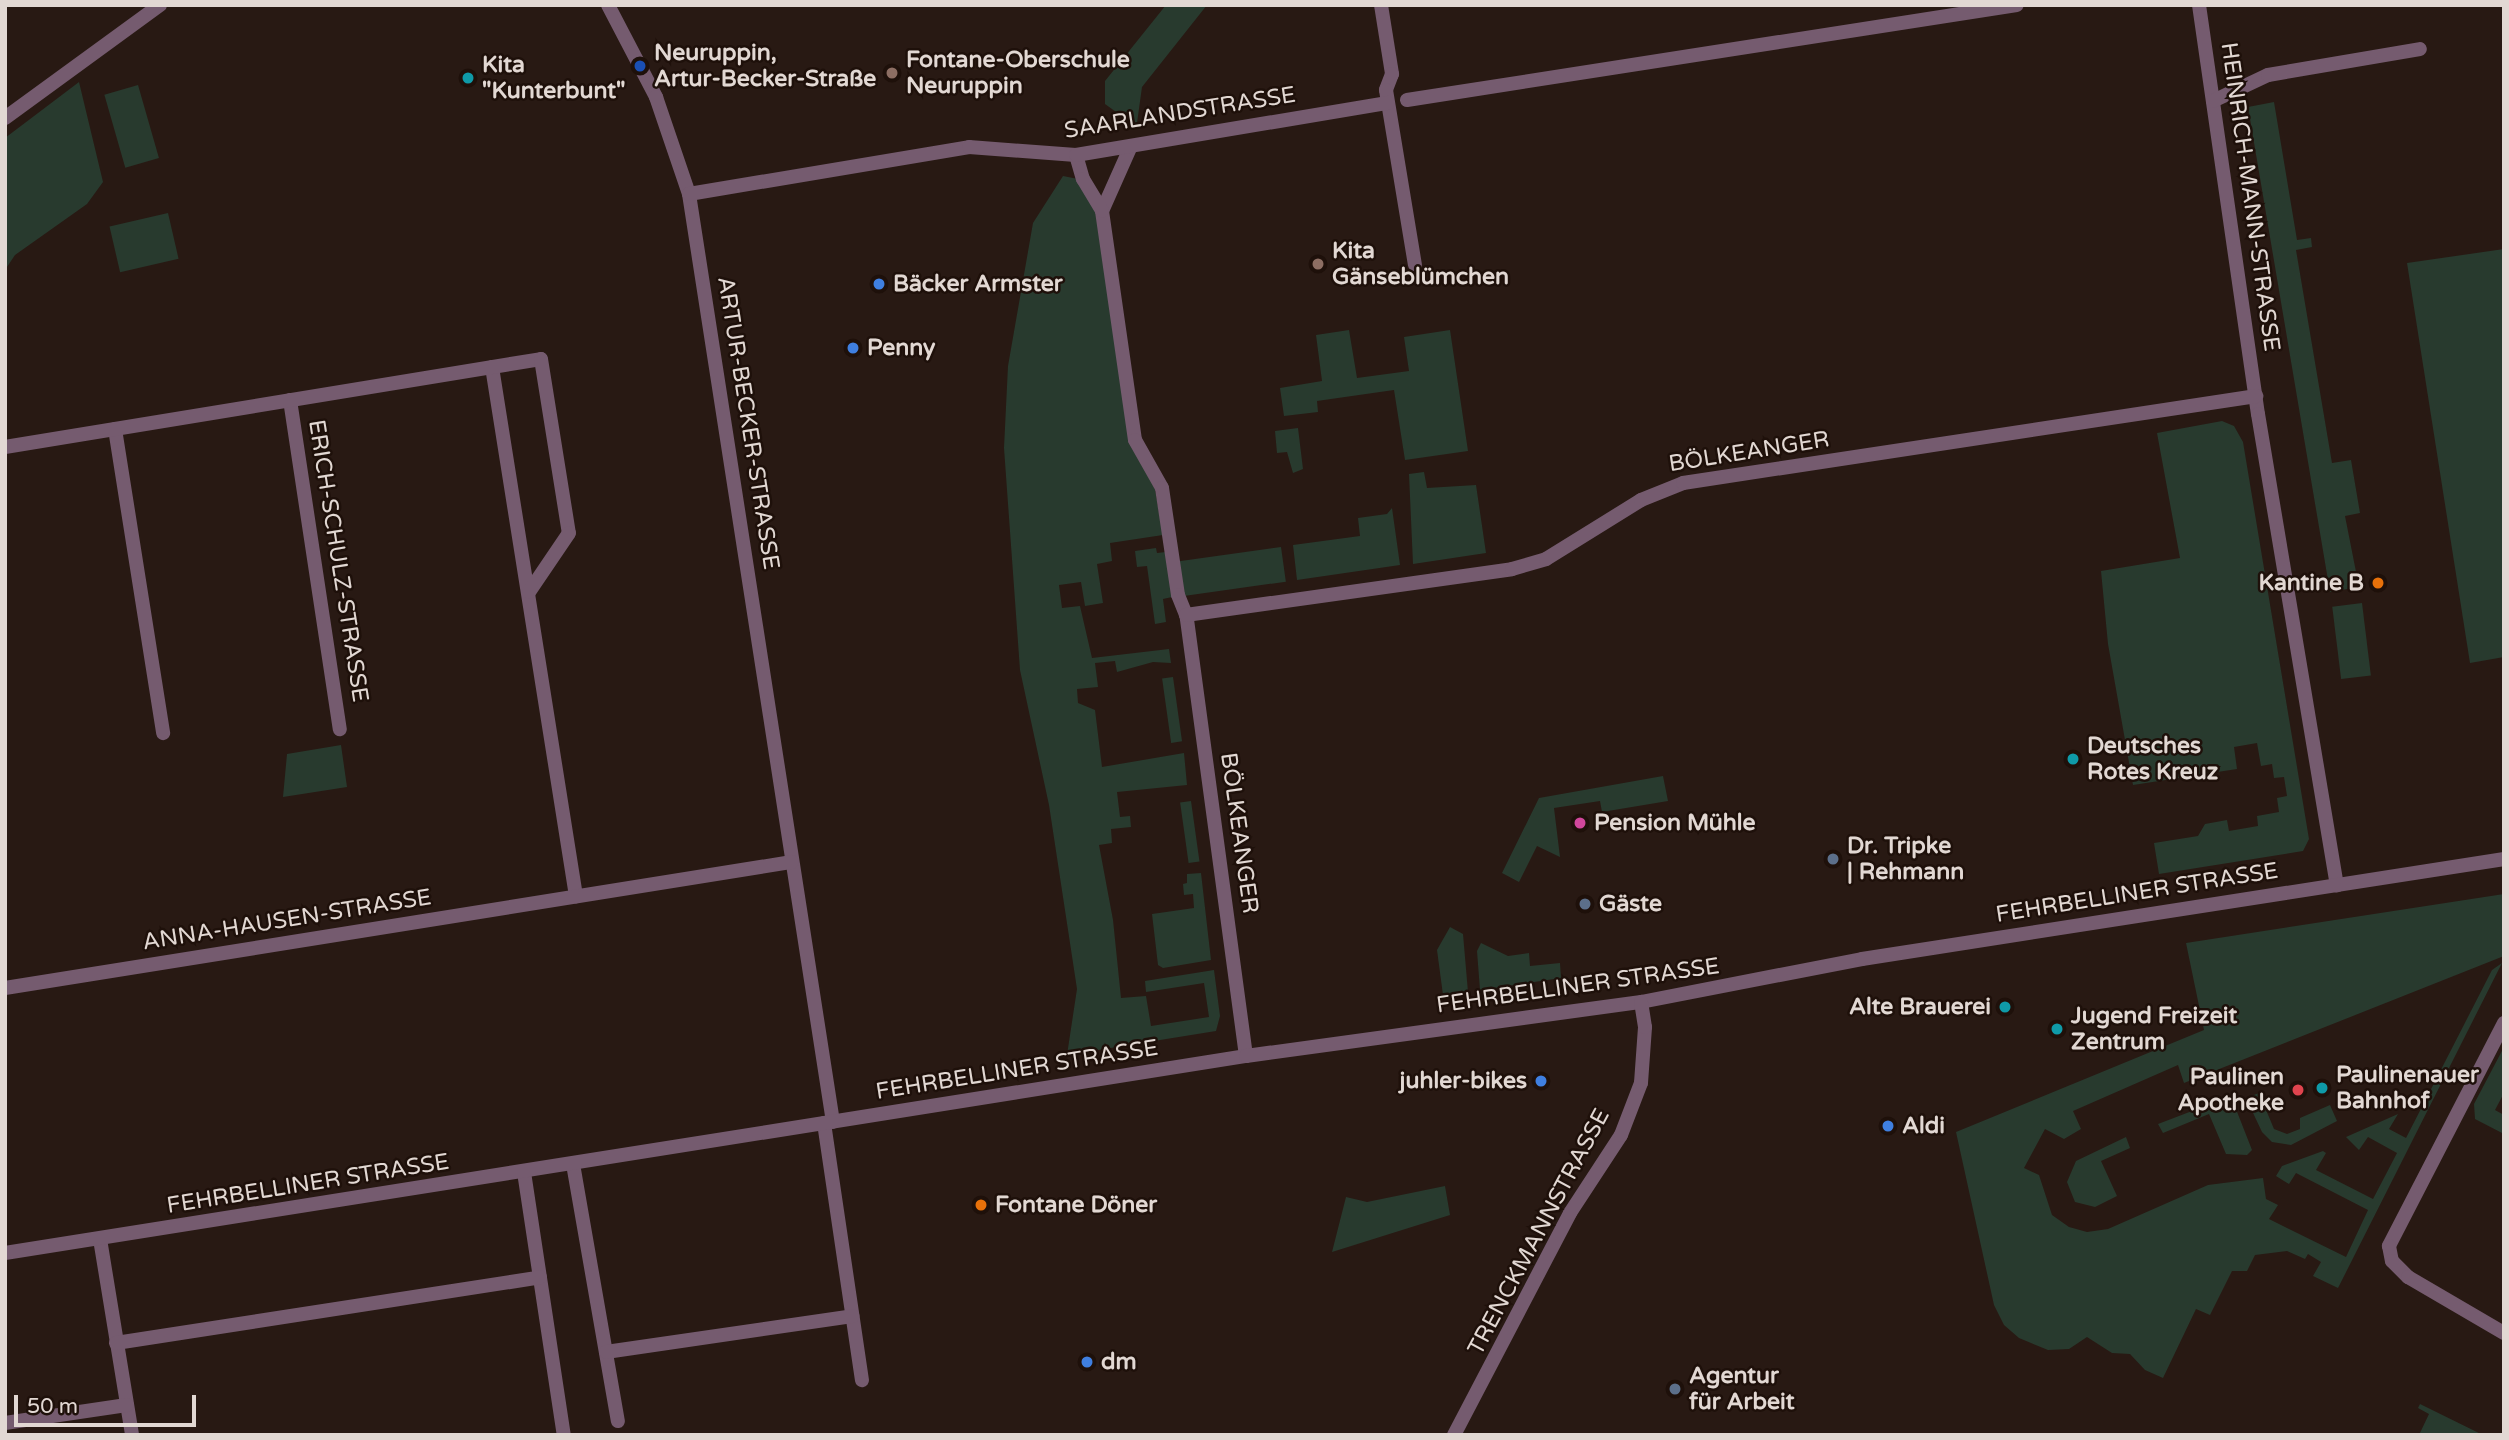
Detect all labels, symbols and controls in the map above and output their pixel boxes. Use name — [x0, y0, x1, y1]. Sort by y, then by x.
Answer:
place label: Neuruppin, Artur-Becker-Straße — [654, 39, 876, 93]
street label: HEINRICH-MANN-STRASSE — [2215, 41, 2285, 353]
place label: Fontane-Oberschule Neuruppin — [906, 46, 1130, 100]
place label: Kita "Kunterbunt" — [482, 51, 626, 105]
marker: Neuruppin, Artur-Becker-Straße — [632, 58, 648, 74]
marker: Fontane-Oberschule Neuruppin — [884, 65, 900, 81]
marker: Kita "Kunterbunt" — [460, 70, 476, 86]
street label: SAARLANDSTRASSE — [1062, 81, 1298, 145]
place label: Kita Gänseblümchen — [1332, 237, 1509, 291]
marker: Kita Gänseblümchen — [1310, 256, 1326, 272]
place label: Bäcker Armster — [893, 270, 1063, 298]
street label: ARTUR-BECKER-STRASSE — [711, 274, 785, 572]
marker: Bäcker Armster — [871, 276, 887, 292]
place label: Penny — [867, 334, 935, 362]
marker: Penny — [845, 340, 861, 356]
street label: ERICH-SCHULZ-STRASSE — [302, 418, 374, 704]
street label: BÖLKEANGER — [1667, 426, 1831, 478]
place label: Kantine B — [2258, 569, 2364, 597]
marker: Kantine B — [2370, 575, 2386, 591]
place label: Deutsches Rotes Kreuz — [2087, 732, 2218, 786]
street label: BÖLKEANGER — [1214, 751, 1264, 915]
marker: Deutsches Rotes Kreuz — [2065, 751, 2081, 767]
place label: Pension Mühle — [1594, 809, 1756, 837]
marker: Pension Mühle — [1572, 815, 1588, 831]
place label: Dr. Tripke | Rehmann — [1847, 832, 1964, 886]
marker: Dr. Tripke | Rehmann — [1825, 851, 1841, 867]
street label: FEHRBELLINER STRASSE — [1994, 857, 2280, 929]
street label: ANNA-HAUSEN-STRASSE — [141, 884, 433, 956]
place label: Gäste — [1599, 890, 1662, 918]
marker: Gäste — [1577, 896, 1593, 912]
street label: FEHRBELLINER STRASSE — [1435, 952, 1721, 1020]
place label: Alte Brauerei — [1849, 993, 1991, 1021]
marker: Alte Brauerei — [1997, 999, 2013, 1015]
place label: Jugend Freizeit Zentrum — [2071, 1002, 2237, 1056]
marker: Jugend Freizeit Zentrum — [2049, 1021, 2065, 1037]
street label: FEHRBELLINER STRASSE — [874, 1034, 1160, 1106]
place label: Paulinenauer Bahnhof — [2336, 1061, 2479, 1115]
place label: Paulinen Apotheke — [2177, 1063, 2284, 1117]
place label: juhler-bikes — [1400, 1067, 1527, 1095]
marker: juhler-bikes — [1533, 1073, 1549, 1089]
marker: Paulinenauer Bahnhof — [2314, 1080, 2330, 1096]
marker: Paulinen Apotheke — [2290, 1082, 2306, 1098]
street label: TRENCKMANNSTRASSE — [1462, 1104, 1616, 1360]
place label: Aldi — [1902, 1112, 1945, 1140]
marker: Aldi — [1880, 1118, 1896, 1134]
street label: FEHRBELLINER STRASSE — [165, 1148, 451, 1220]
place label: Fontane Döner — [995, 1191, 1157, 1219]
marker: Fontane Döner — [973, 1197, 989, 1213]
place label: dm — [1101, 1348, 1137, 1376]
marker: dm — [1079, 1354, 1095, 1370]
place label: Agentur für Arbeit — [1689, 1362, 1794, 1416]
scale bar — [18, 1380, 200, 1424]
marker: Agentur für Arbeit — [1667, 1381, 1683, 1397]
text: 50 m — [27, 1394, 78, 1419]

